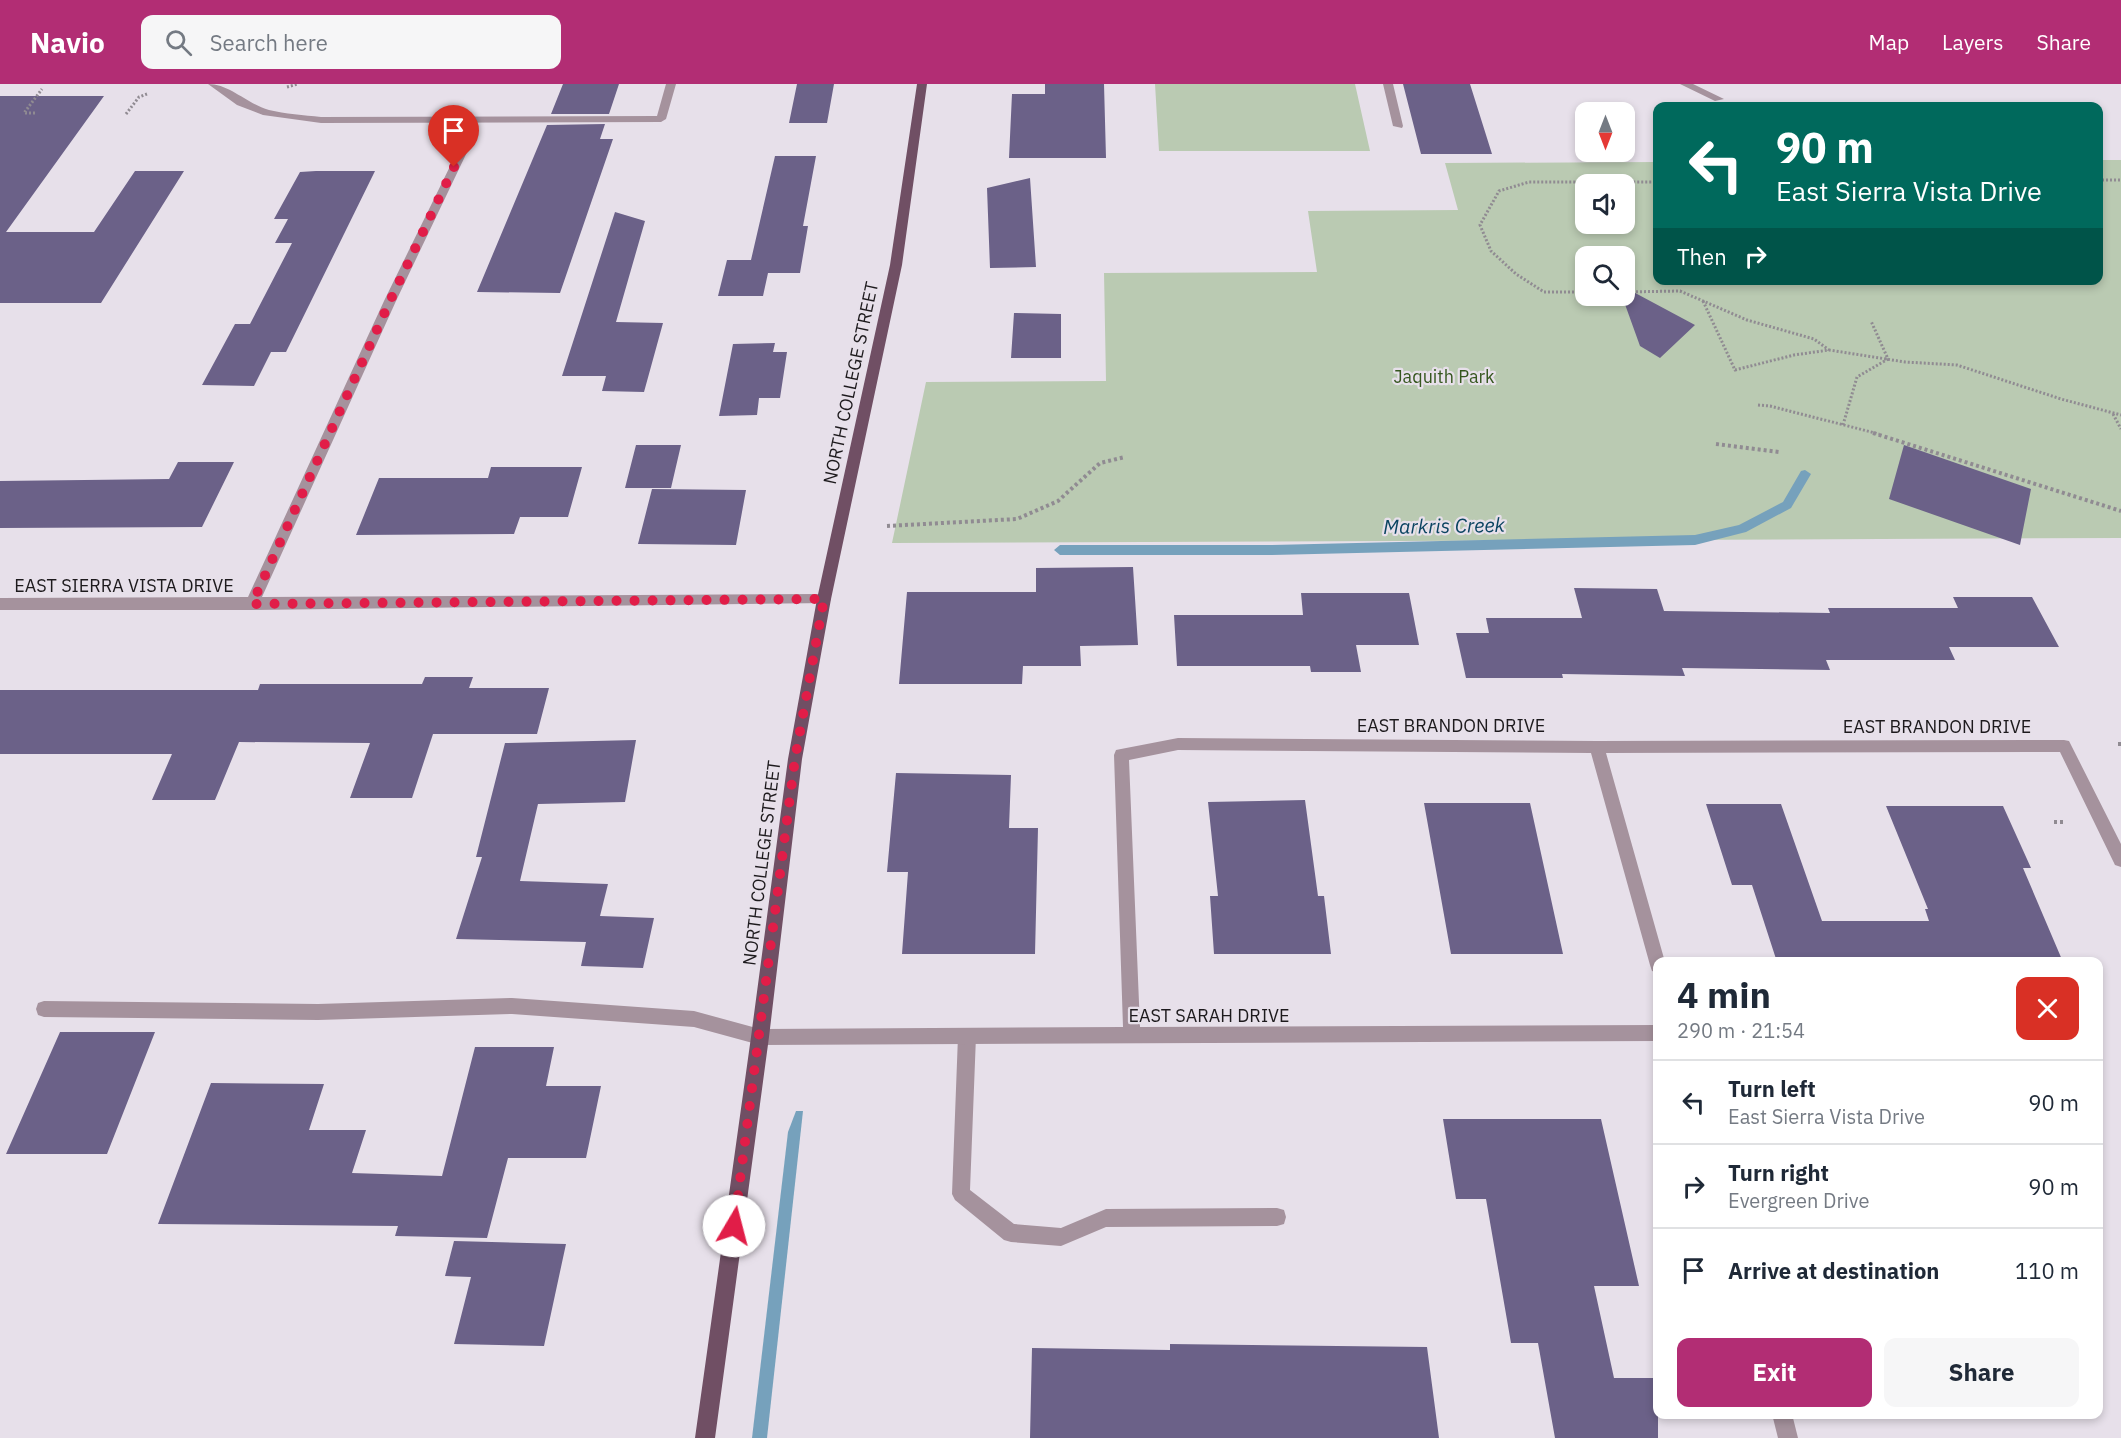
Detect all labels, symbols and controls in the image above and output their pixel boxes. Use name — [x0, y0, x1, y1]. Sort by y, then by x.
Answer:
search box — [141, 15, 561, 69]
text: Navio — [30, 24, 105, 61]
icon: search — [162, 26, 195, 59]
text: Search here — [210, 28, 328, 57]
text: Map — [1869, 28, 1909, 56]
text: Layers — [1942, 28, 2004, 56]
text: Share — [2037, 28, 2091, 56]
north arrow — [1575, 102, 1635, 162]
map controls — [1575, 102, 1635, 306]
pin — [428, 105, 479, 167]
icon: arrive — [437, 114, 470, 147]
text: 90 m — [1776, 120, 1874, 175]
icon: left — [1677, 126, 1755, 204]
text: East Sierra Vista Drive — [1776, 173, 2042, 208]
button: sound — [1575, 174, 1635, 234]
icon: right — [1739, 240, 1772, 273]
text: Then — [1677, 242, 1727, 271]
button: search — [1575, 246, 1635, 306]
street label: NORTH COLLEGE STREET — [818, 279, 883, 486]
park label: Jaquith Park — [1393, 365, 1495, 388]
water label: Markris Creek — [1383, 511, 1506, 540]
street label: EAST SIERRA VISTA DRIVE — [14, 574, 234, 597]
street label: EAST BRANDON DRIVE — [1357, 714, 1545, 737]
street label: EAST BRANDON DRIVE — [1843, 715, 2031, 738]
street label: NORTH COLLEGE STREET — [737, 759, 786, 967]
text: 4 min — [1677, 971, 1771, 1018]
button: close — [2016, 977, 2079, 1040]
street label: EAST SARAH DRIVE — [1128, 1004, 1290, 1027]
text: 290 m · 21:54 — [1677, 1017, 1805, 1044]
text: Turn left — [1728, 1074, 1816, 1103]
icon: left — [1677, 1086, 1710, 1119]
text: 90 m — [2028, 1088, 2079, 1117]
text: East Sierra Vista Drive — [1728, 1103, 1925, 1130]
text: Turn right — [1728, 1158, 1829, 1187]
icon: right — [1677, 1170, 1710, 1203]
text: 90 m — [2028, 1172, 2079, 1201]
text: Evergreen Drive — [1728, 1187, 1869, 1214]
position arrow — [702, 1194, 766, 1258]
icon: arrive — [1677, 1254, 1710, 1287]
text: Arrive at destination — [1728, 1256, 1939, 1285]
text: 110 m — [2015, 1256, 2079, 1285]
button: Exit — [1677, 1338, 1872, 1407]
button: Share — [1884, 1338, 2079, 1407]

